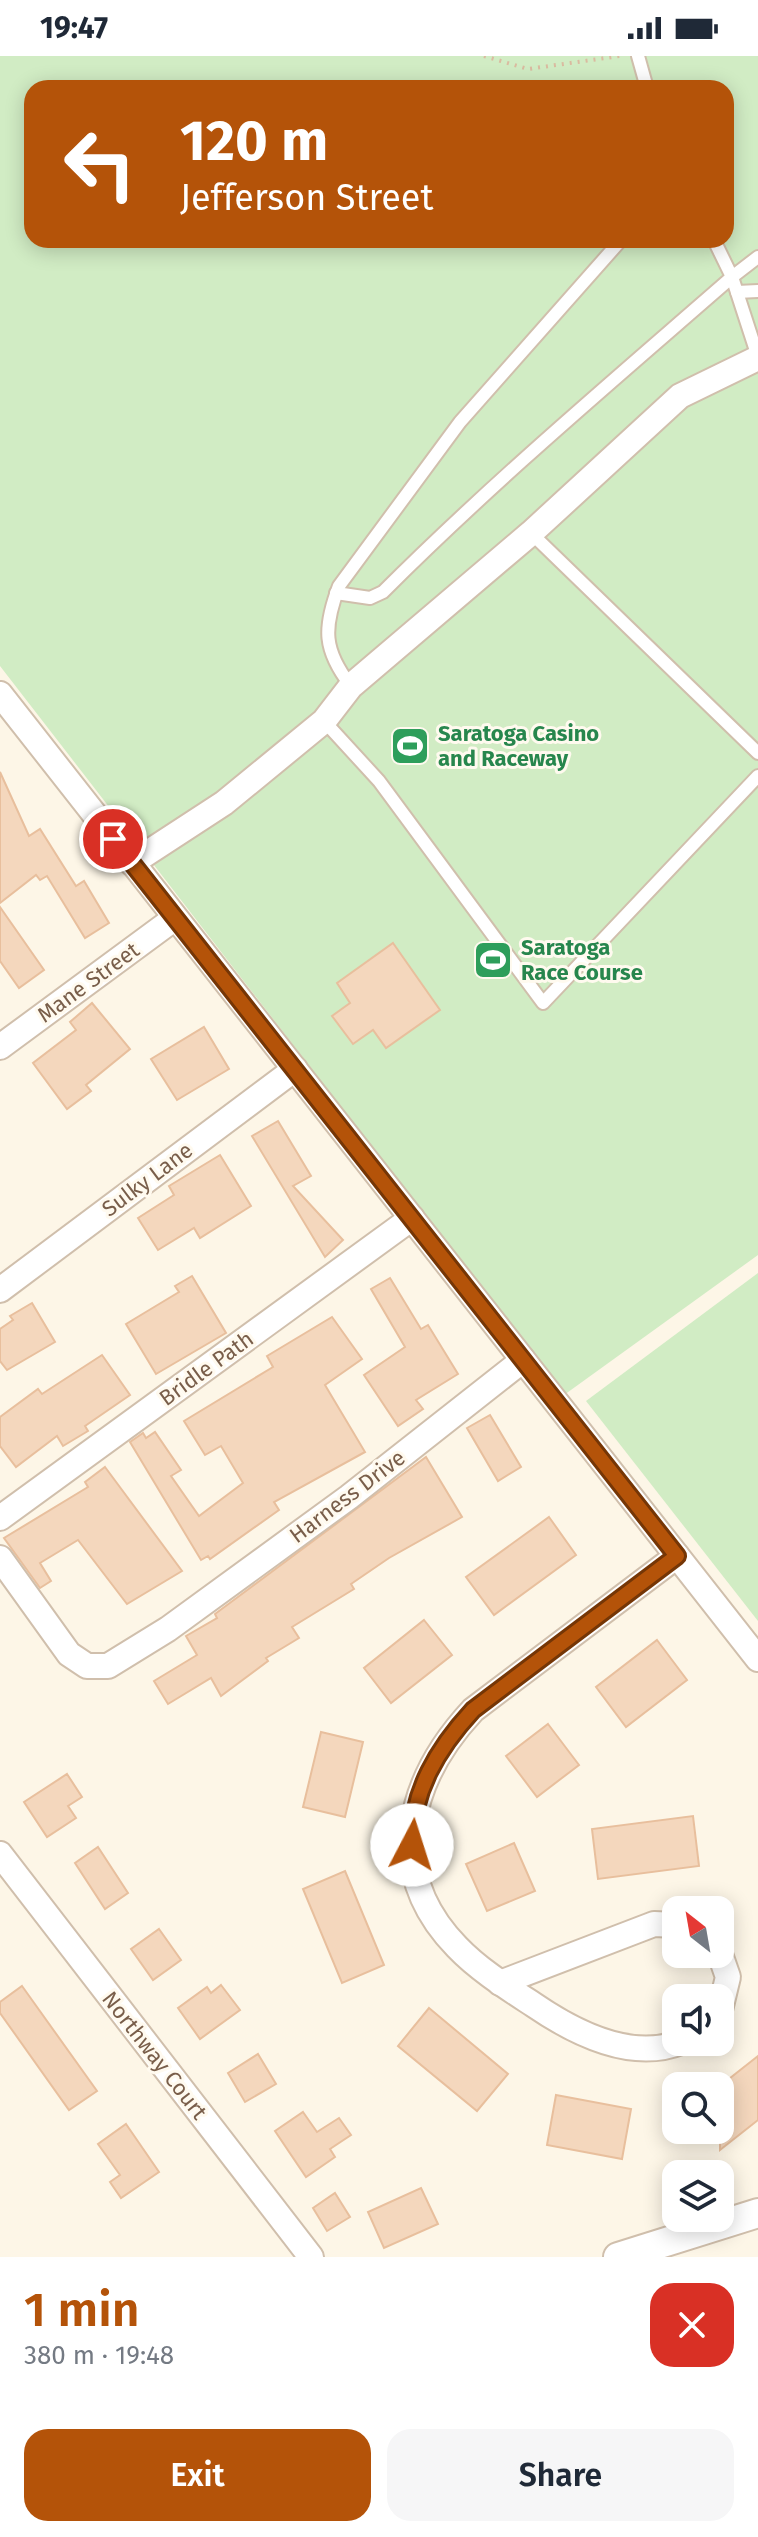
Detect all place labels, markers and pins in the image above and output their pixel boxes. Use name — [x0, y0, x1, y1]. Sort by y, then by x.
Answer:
place label: Saratoga Casino and Raceway — [438, 720, 599, 772]
sports icon: Saratoga Casino and Raceway — [389, 725, 431, 767]
pin — [79, 805, 147, 873]
place label: Saratoga Race Course — [521, 934, 643, 986]
sports icon: Saratoga Race Course — [472, 939, 514, 981]

